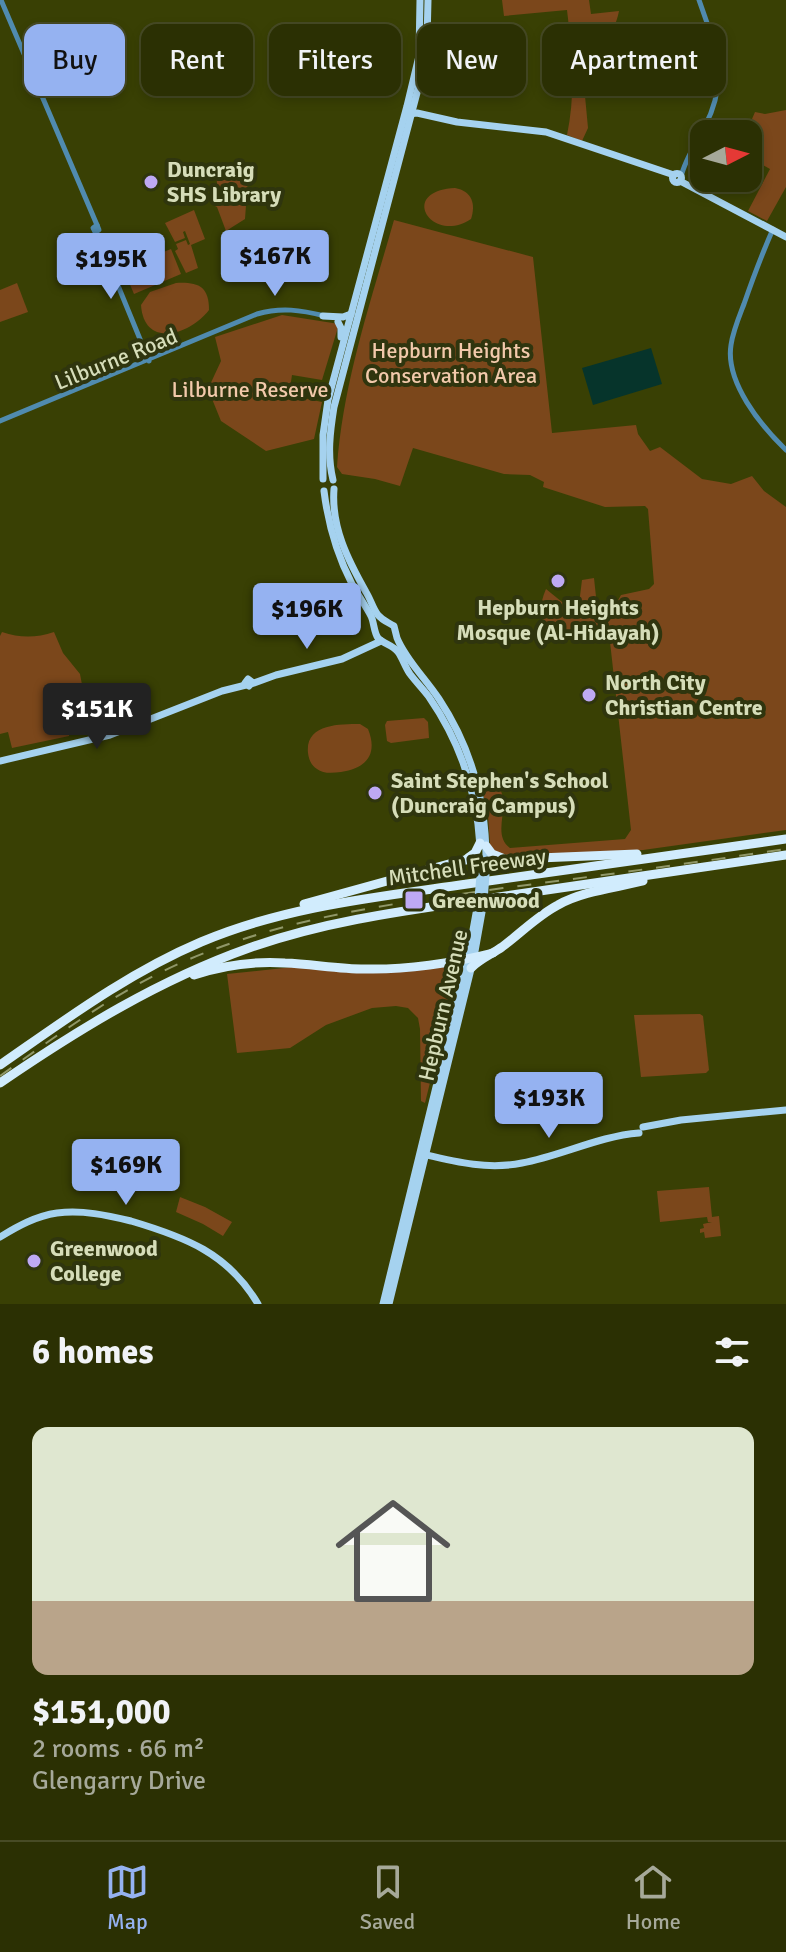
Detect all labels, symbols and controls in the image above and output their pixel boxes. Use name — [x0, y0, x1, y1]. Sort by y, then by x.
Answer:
chip: Buy — [24, 24, 125, 96]
chip: Rent — [141, 24, 253, 96]
chip: Filters — [269, 24, 401, 96]
chip: New — [417, 24, 526, 96]
chip: Apartment — [542, 24, 726, 96]
north arrow — [690, 120, 762, 192]
map controls — [690, 120, 762, 192]
place label: Duncraig SHS Library — [167, 156, 281, 208]
marker: Duncraig SHS Library — [142, 173, 160, 191]
pin: $167K — [219, 230, 331, 298]
pin: $195K — [55, 233, 167, 301]
text: $167K — [239, 240, 311, 272]
text: $195K — [75, 243, 147, 275]
street label: Lilburne Road — [51, 322, 181, 396]
park label: Hepburn Heights Conservation Area — [365, 337, 537, 389]
park label: Lilburne Reserve — [171, 376, 329, 403]
marker: Hepburn Heights Mosque (Al-Hidayah) — [549, 572, 567, 590]
pin: $196K — [251, 583, 363, 651]
text: $196K — [271, 593, 343, 625]
place label: Hepburn Heights Mosque (Al-Hidayah) — [457, 594, 659, 646]
place label: North City Christian Centre — [605, 669, 763, 721]
pin: $151K — [41, 683, 153, 751]
marker: North City Christian Centre — [580, 686, 598, 704]
text: $151K — [61, 693, 133, 725]
place label: Saint Stephen's School (Duncraig Campus) — [391, 767, 609, 819]
marker: Saint Stephen's School (Duncraig Campus) — [366, 784, 384, 802]
street label: Mitchell Freeway — [386, 842, 548, 891]
place label: Greenwood — [432, 887, 540, 914]
marker: Greenwood — [403, 889, 425, 911]
street label: Hepburn Avenue — [412, 926, 474, 1084]
pin: $193K — [493, 1072, 605, 1140]
text: $193K — [513, 1082, 585, 1114]
pin: $169K — [70, 1139, 182, 1207]
text: $169K — [90, 1149, 162, 1181]
place label: Greenwood College — [50, 1235, 158, 1287]
marker: Greenwood College — [25, 1252, 43, 1270]
icon: filters — [710, 1330, 754, 1374]
text: 6 homes — [32, 1331, 153, 1373]
icon: home — [321, 1479, 465, 1623]
text: $151,000 — [32, 1691, 171, 1733]
text: 2 rooms · 66 m² — [32, 1733, 205, 1765]
text: Glengarry Drive — [32, 1765, 206, 1797]
tab: Map — [105, 1860, 149, 1935]
tab: Saved — [360, 1860, 415, 1935]
tab: Home — [626, 1860, 681, 1935]

